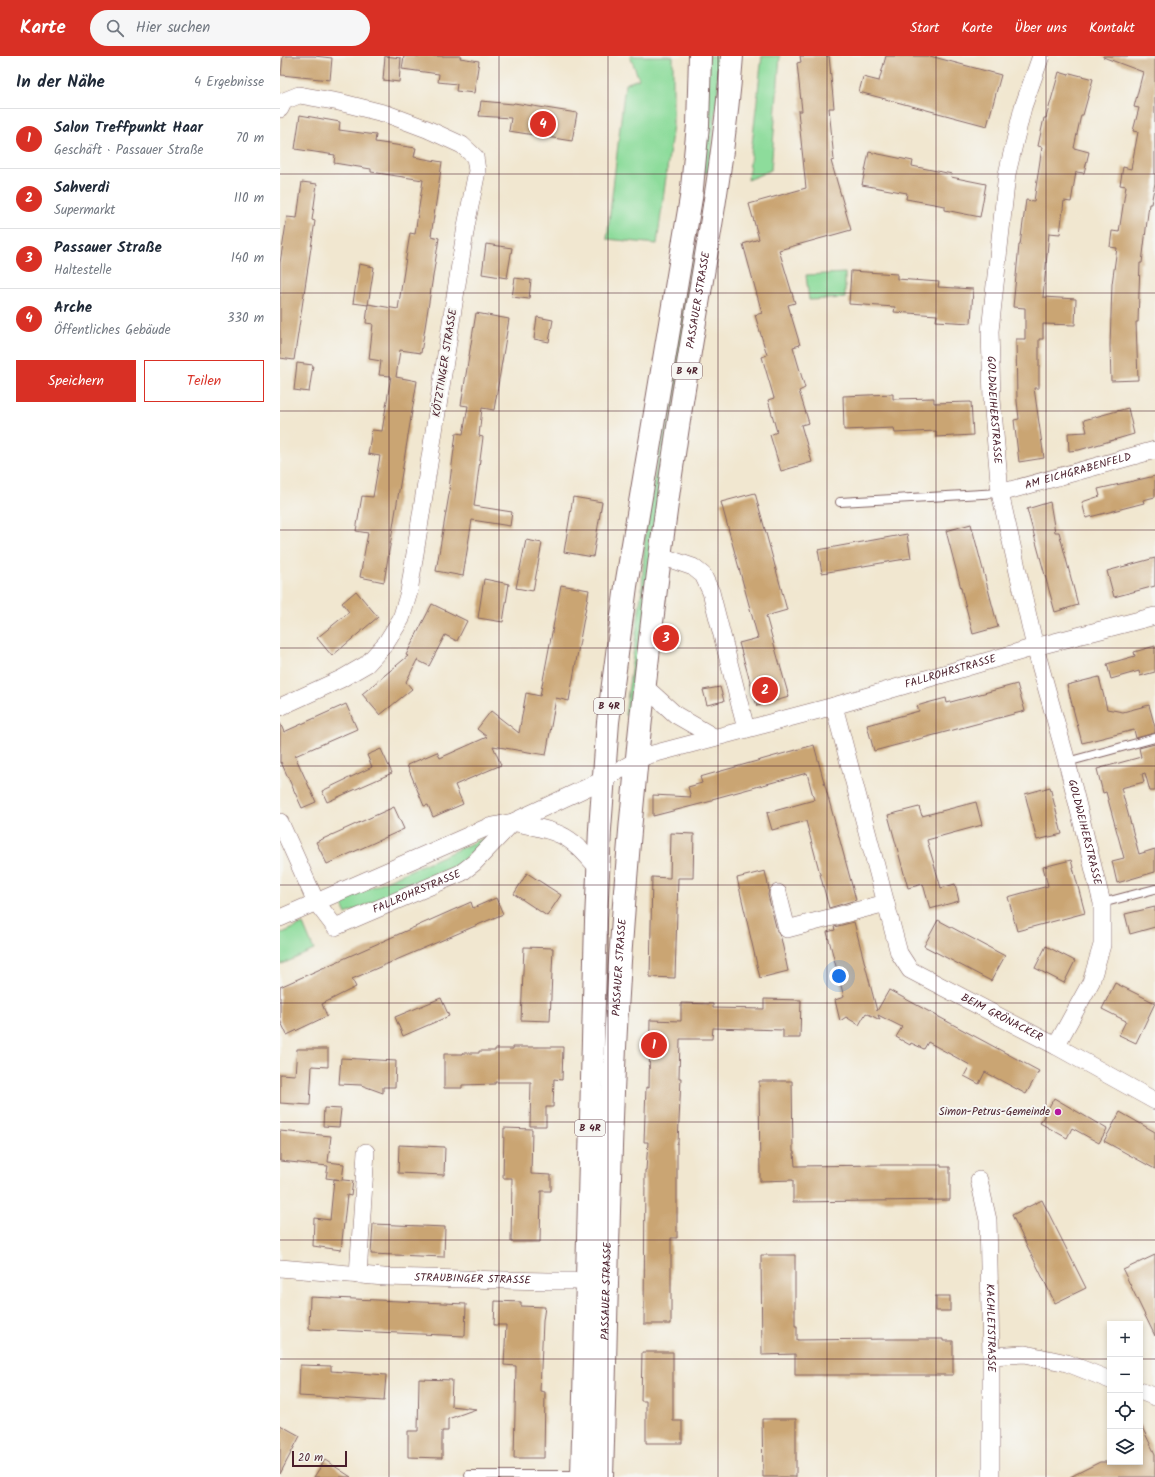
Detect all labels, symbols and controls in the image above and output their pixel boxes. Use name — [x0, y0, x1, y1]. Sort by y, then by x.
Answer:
search box — [90, 10, 370, 46]
text: Karte — [20, 13, 66, 43]
text: Hier suchen — [136, 16, 210, 40]
icon: search — [104, 17, 126, 39]
text: Start — [910, 17, 939, 39]
text: Karte — [961, 17, 993, 39]
text: Über uns — [1015, 17, 1067, 39]
text: Kontakt — [1089, 17, 1135, 39]
text: In der Nähe — [16, 69, 105, 96]
text: 4 Ergebnisse — [194, 72, 264, 93]
pin: 4 — [530, 109, 556, 139]
text: Salon Treffpunkt Haar — [54, 116, 203, 140]
text: 1 — [27, 128, 31, 149]
text: 70 m — [236, 128, 264, 149]
text: Geschäft · Passauer Straße — [54, 140, 203, 161]
text: Sahverdi — [54, 176, 109, 200]
text: 2 — [25, 188, 33, 209]
text: 110 m — [234, 188, 264, 209]
text: Supermarkt — [54, 200, 115, 221]
text: Passauer Straße — [54, 236, 162, 260]
text: 3 — [25, 248, 33, 269]
text: 140 m — [231, 248, 264, 269]
street label: PASSAUER STRASSE — [682, 250, 716, 350]
text: Haltestelle — [54, 260, 112, 281]
text: Arche — [54, 296, 92, 320]
street label: KÖTZTINGER STRASSE — [428, 307, 463, 419]
text: 4 — [25, 308, 33, 329]
text: 330 m — [227, 308, 264, 329]
text: Öffentliches Gebäude — [54, 320, 171, 341]
street label: GOLDWEIHERSTRASSE — [982, 356, 1007, 465]
button: Speichern — [16, 360, 136, 402]
button: Teilen — [144, 360, 264, 402]
road number: B 4R — [672, 363, 702, 379]
street label: AM EICHGRABENFELD — [1023, 448, 1133, 495]
pin: 3 — [653, 623, 679, 653]
street label: FALLROHRSTRASSE — [903, 650, 999, 694]
pin: 2 — [752, 675, 778, 705]
road number: B 4R — [594, 698, 624, 714]
street label: GOLDWEIHERSTRASSE — [1063, 778, 1106, 888]
street label: FALLROHRSTRASSE — [370, 865, 464, 919]
street label: PASSAUER STRASSE — [608, 917, 632, 1017]
your location — [829, 966, 849, 986]
street label: BEIM GRÖNACKER — [958, 989, 1046, 1047]
pin: 1 — [641, 1030, 667, 1060]
place label: Simon-Petrus-Gemeinde — [939, 1103, 1050, 1121]
marker: Simon-Petrus-Gemeinde — [1053, 1107, 1063, 1117]
road number: B 4R — [575, 1120, 605, 1136]
street label: PASSAUER STRASSE — [597, 1241, 617, 1340]
street label: STRAUBINGER STRASSE — [414, 1269, 532, 1290]
street label: KACHLETSTRASSE — [980, 1284, 1000, 1373]
map controls — [1107, 1321, 1143, 1465]
button: + — [1107, 1321, 1143, 1357]
button: − — [1107, 1357, 1143, 1393]
button: locate — [1107, 1393, 1143, 1429]
button: layers — [1107, 1429, 1143, 1465]
scale bar — [292, 1449, 347, 1468]
text: 20 m — [298, 1449, 323, 1467]

